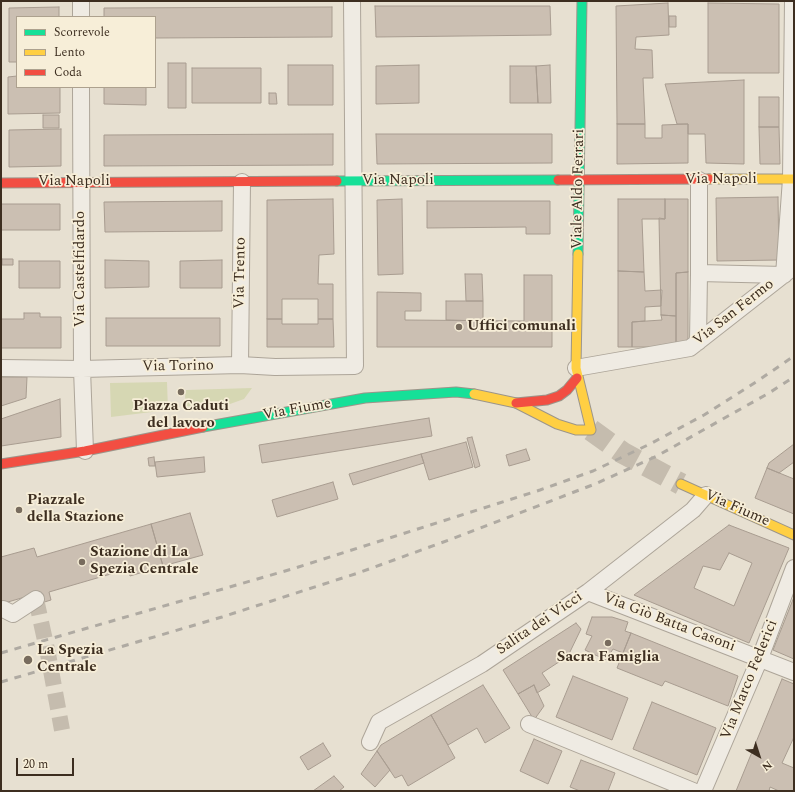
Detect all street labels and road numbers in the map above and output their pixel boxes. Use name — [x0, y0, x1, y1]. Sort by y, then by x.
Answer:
street label: Viale Aldo Ferrari — [569, 129, 589, 249]
street label: Via Napoli — [685, 171, 757, 189]
street label: Via Napoli — [362, 172, 434, 190]
street label: Via Napoli — [38, 173, 110, 191]
street label: Via Castelfidardo — [72, 211, 90, 327]
street label: Via Trento — [231, 237, 251, 309]
street label: Via San Fermo — [690, 276, 778, 350]
street label: Via Torino — [142, 357, 214, 377]
street label: Via Fiume — [261, 395, 333, 425]
street label: Via Fiume — [702, 487, 772, 531]
street label: Salita dei Vicci — [494, 589, 586, 659]
street label: Via Giò Batta Casoni — [600, 590, 738, 656]
street label: Via Marco Federici — [718, 617, 782, 743]

